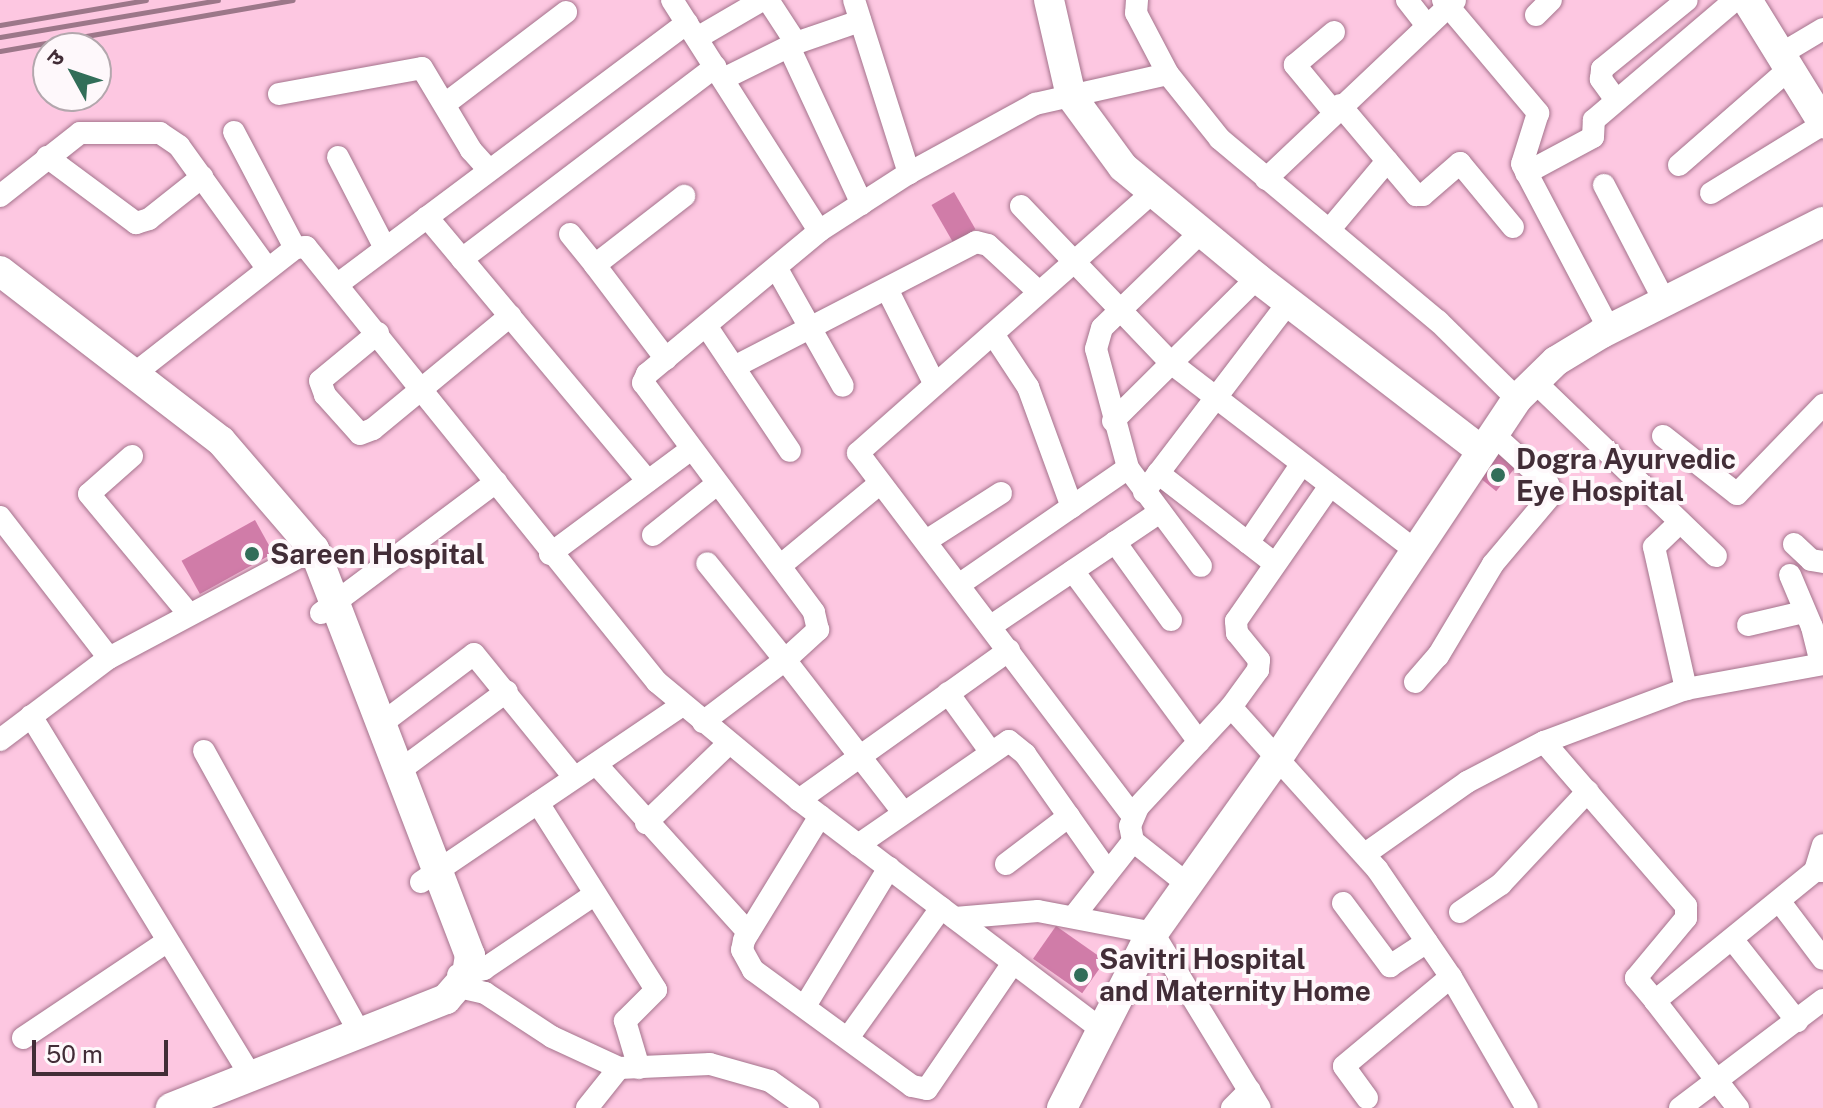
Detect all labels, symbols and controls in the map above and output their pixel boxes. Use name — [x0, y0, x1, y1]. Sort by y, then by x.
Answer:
north arrow — [32, 32, 112, 112]
text: उ — [41, 45, 69, 71]
place label: Dogra Ayurvedic Eye Hospital — [1516, 442, 1736, 508]
marker: Dogra Ayurvedic Eye Hospital — [1487, 464, 1509, 486]
place label: Sareen Hospital — [270, 537, 485, 571]
marker: Sareen Hospital — [241, 543, 263, 565]
place label: Savitri Hospital and Maternity Home — [1099, 942, 1371, 1008]
marker: Savitri Hospital and Maternity Home — [1070, 964, 1092, 986]
scale bar — [36, 1024, 172, 1074]
text: 50 m — [46, 1040, 103, 1068]

